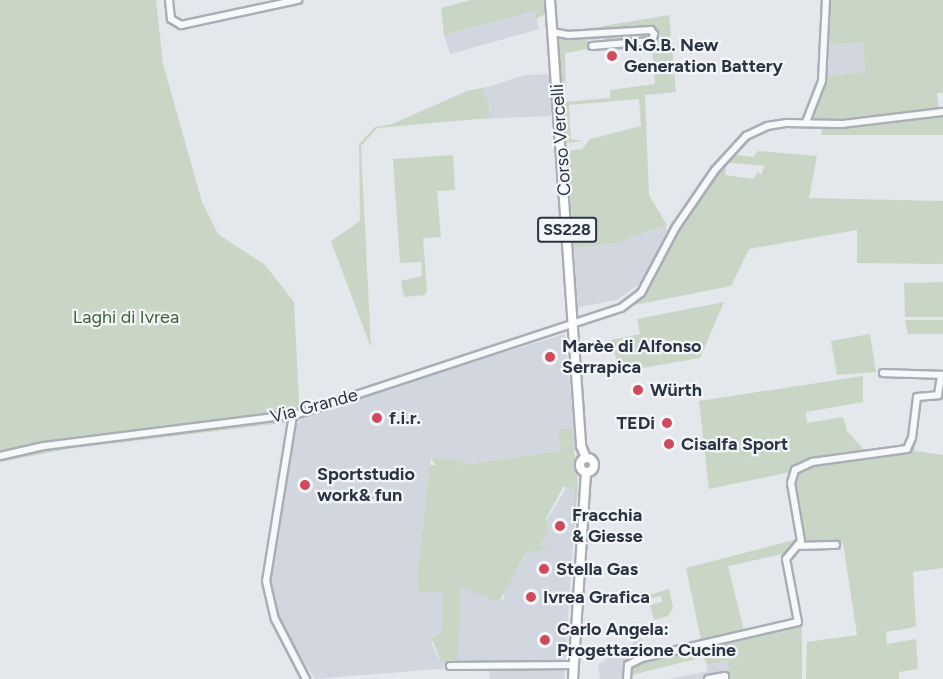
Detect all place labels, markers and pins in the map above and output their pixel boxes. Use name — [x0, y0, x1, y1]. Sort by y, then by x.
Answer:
place label: N.G.B. New Generation Battery — [624, 35, 783, 78]
marker: N.G.B. New Generation Battery — [605, 49, 619, 63]
place label: Marèe di Alfonso Serrapica — [562, 336, 701, 378]
marker: Marèe di Alfonso Serrapica — [543, 350, 557, 364]
place label: Würth — [650, 379, 702, 401]
marker: Würth — [631, 383, 645, 397]
place label: f.i.r. — [389, 407, 421, 429]
marker: f.i.r. — [370, 411, 384, 425]
place label: TEDi — [617, 412, 655, 434]
marker: TEDi — [660, 416, 674, 430]
place label: Cisalfa Sport — [681, 433, 788, 455]
marker: Cisalfa Sport — [662, 437, 676, 451]
place label: Sportstudio work& fun — [317, 464, 415, 506]
marker: Sportstudio work& fun — [298, 478, 312, 492]
place label: Fracchia & Giesse — [572, 505, 643, 548]
marker: Fracchia & Giesse — [553, 519, 567, 533]
place label: Stella Gas — [556, 558, 638, 580]
marker: Stella Gas — [537, 562, 551, 576]
place label: Ivrea Grafica — [543, 586, 650, 608]
marker: Ivrea Grafica — [524, 590, 538, 604]
place label: Carlo Angela: Progettazione Cucine — [557, 619, 736, 662]
marker: Carlo Angela: Progettazione Cucine — [538, 633, 552, 647]

